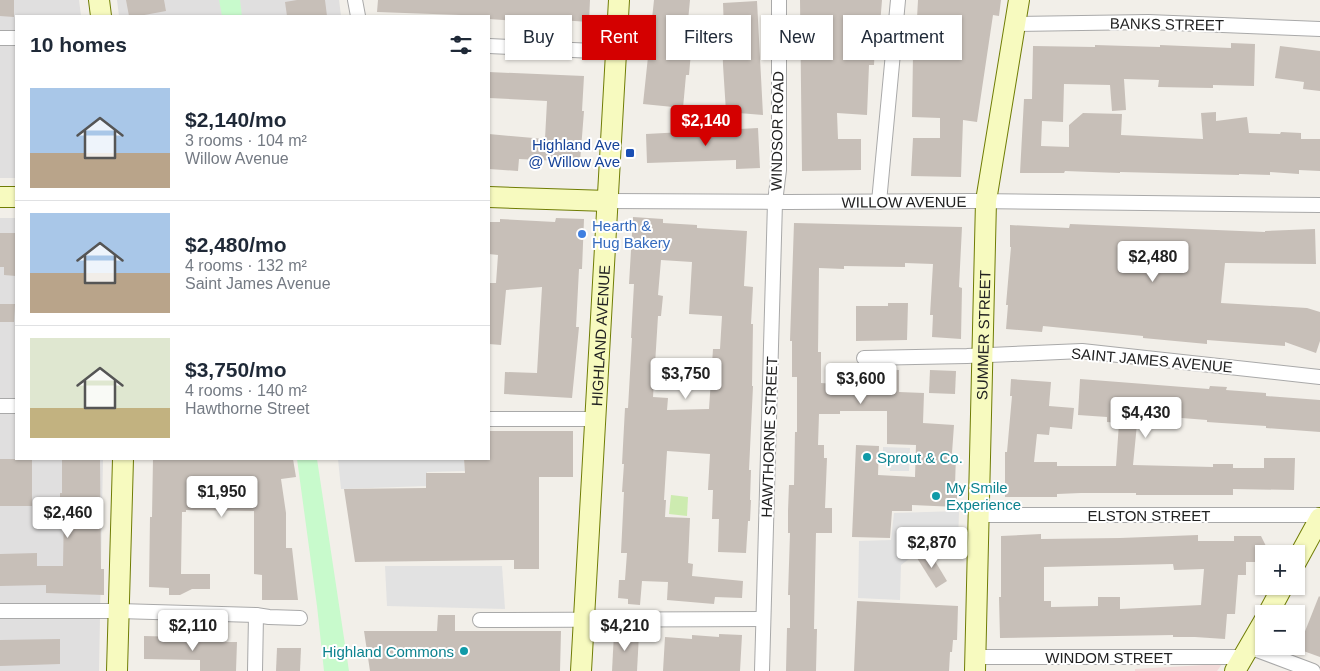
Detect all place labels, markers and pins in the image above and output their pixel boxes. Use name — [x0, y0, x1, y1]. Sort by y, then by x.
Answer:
pin: $2,140 — [665, 104, 747, 147]
place label: Highland Ave @ Willow Ave — [528, 136, 620, 170]
marker: Highland Ave @ Willow Ave — [624, 147, 636, 159]
place label: Hearth & Hug Bakery — [592, 217, 671, 251]
marker: Hearth & Hug Bakery — [576, 228, 588, 240]
pin: $2,480 — [1112, 240, 1194, 283]
pin: $3,750 — [645, 358, 727, 400]
pin: $3,600 — [820, 362, 902, 405]
pin: $4,430 — [1105, 396, 1187, 439]
place label: Sprout & Co. — [877, 449, 963, 466]
marker: Sprout & Co. — [861, 451, 873, 463]
pin: $1,950 — [181, 476, 263, 518]
place label: My Smile Experience — [946, 479, 1021, 513]
marker: My Smile Experience — [930, 490, 942, 502]
pin: $2,460 — [27, 496, 109, 539]
pin: $2,870 — [891, 526, 973, 569]
pin: $2,110 — [152, 610, 234, 652]
pin: $4,210 — [584, 610, 666, 652]
place label: Highland Commons — [322, 643, 454, 660]
marker: Highland Commons — [458, 645, 470, 657]

